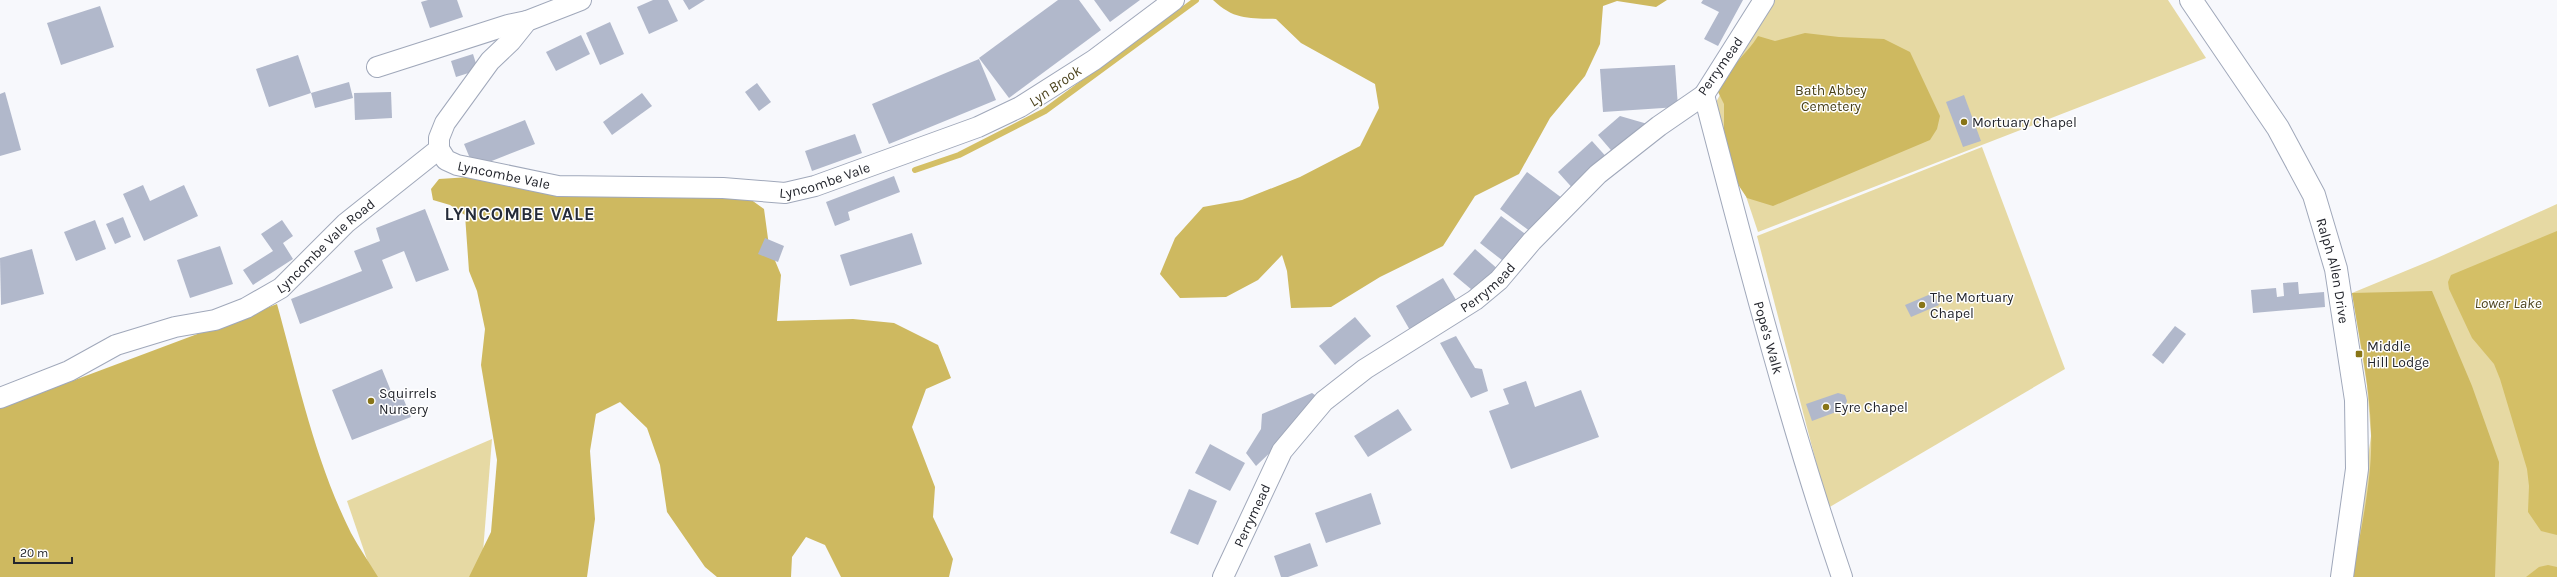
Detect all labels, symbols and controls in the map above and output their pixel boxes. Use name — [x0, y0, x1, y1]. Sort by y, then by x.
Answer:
street label: Perrymead — [1694, 34, 1747, 99]
water label: Lyn Brook — [1025, 61, 1085, 111]
park label: Bath Abbey Cemetery — [1795, 82, 1867, 115]
place label: Mortuary Chapel — [1972, 114, 2077, 131]
marker: Mortuary Chapel — [1959, 117, 1969, 127]
street label: Lyncombe Vale — [456, 157, 552, 193]
street label: Lyncombe Vale — [779, 159, 872, 202]
street label: Lyncombe Vale Road — [274, 195, 378, 298]
district label: LYNCOMBE VALE — [444, 203, 596, 225]
street label: Ralph Allen Drive — [2312, 216, 2352, 325]
street label: Perrymead — [1457, 259, 1519, 316]
place label: The Mortuary Chapel — [1930, 289, 2014, 322]
water label: Lower Lake — [2474, 294, 2542, 312]
street label: Pope's Walk — [1750, 299, 1787, 376]
marker: The Mortuary Chapel — [1917, 300, 1927, 310]
place label: Middle Hill Lodge — [2367, 338, 2429, 371]
marker: Middle Hill Lodge — [2354, 349, 2364, 359]
place label: Squirrels Nursery — [379, 385, 437, 418]
marker: Squirrels Nursery — [366, 396, 376, 406]
place label: Eyre Chapel — [1834, 399, 1908, 416]
marker: Eyre Chapel — [1821, 402, 1831, 412]
street label: Perrymead — [1230, 481, 1274, 550]
scale bar — [14, 539, 72, 565]
text: 20 m — [20, 546, 48, 560]

